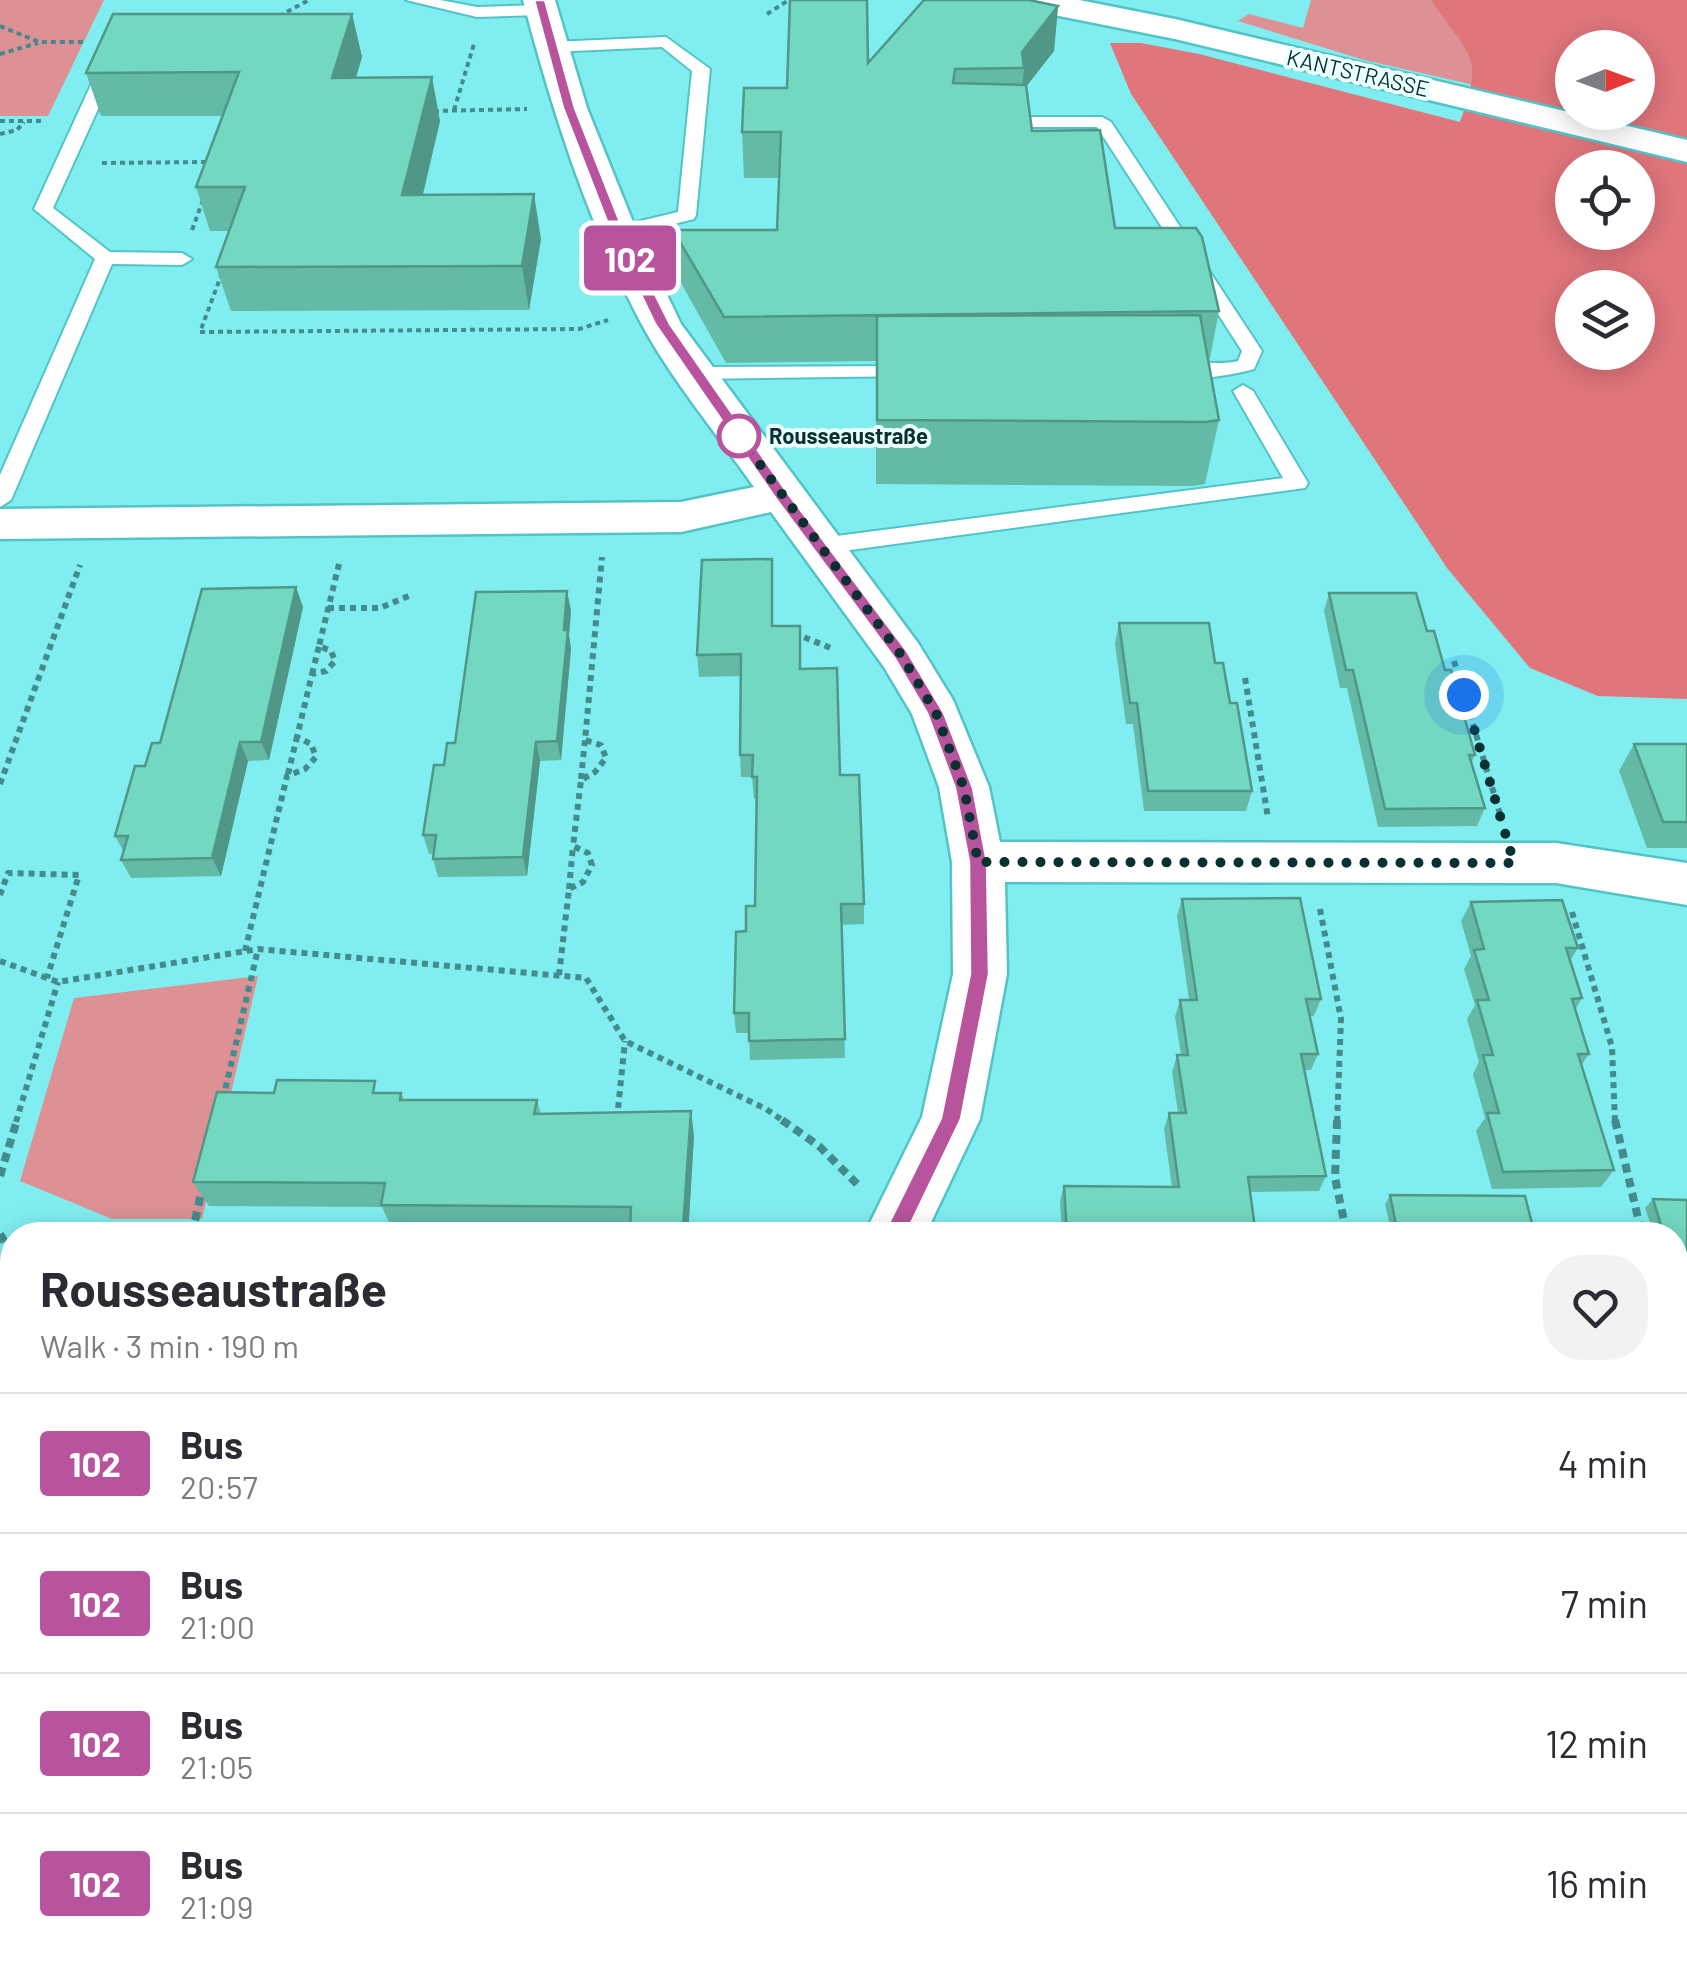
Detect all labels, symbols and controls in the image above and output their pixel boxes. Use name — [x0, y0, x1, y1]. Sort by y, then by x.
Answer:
north arrow — [1555, 30, 1655, 130]
map controls — [1555, 30, 1655, 370]
street label: KANTSTRASSE — [1284, 43, 1432, 101]
button: locate — [1555, 150, 1655, 250]
line badge: 102 — [572, 226, 688, 290]
text: 102 — [604, 237, 656, 279]
button: layers — [1555, 270, 1655, 370]
marker: Rousseaustraße — [718, 415, 760, 457]
place label: Rousseaustraße — [769, 422, 928, 448]
your location — [1439, 670, 1489, 720]
button: heart — [1543, 1255, 1648, 1360]
text: Rousseaustraße — [40, 1259, 387, 1317]
text: Walk · 3 min · 190 m — [40, 1326, 299, 1364]
text: Bus — [180, 1421, 243, 1467]
text: 4 min — [1558, 1440, 1648, 1486]
text: 102 — [69, 1442, 121, 1484]
text: 20:57 — [180, 1467, 258, 1505]
text: Bus — [180, 1561, 243, 1607]
text: 7 min — [1561, 1580, 1648, 1626]
text: 102 — [69, 1582, 121, 1624]
text: 21:00 — [180, 1607, 255, 1645]
text: Bus — [180, 1701, 243, 1747]
text: 12 min — [1545, 1720, 1648, 1766]
text: 102 — [69, 1722, 121, 1764]
text: 21:05 — [180, 1747, 253, 1785]
text: Bus — [180, 1841, 243, 1887]
text: 16 min — [1546, 1860, 1648, 1906]
text: 102 — [69, 1862, 121, 1904]
text: 21:09 — [180, 1887, 254, 1925]

